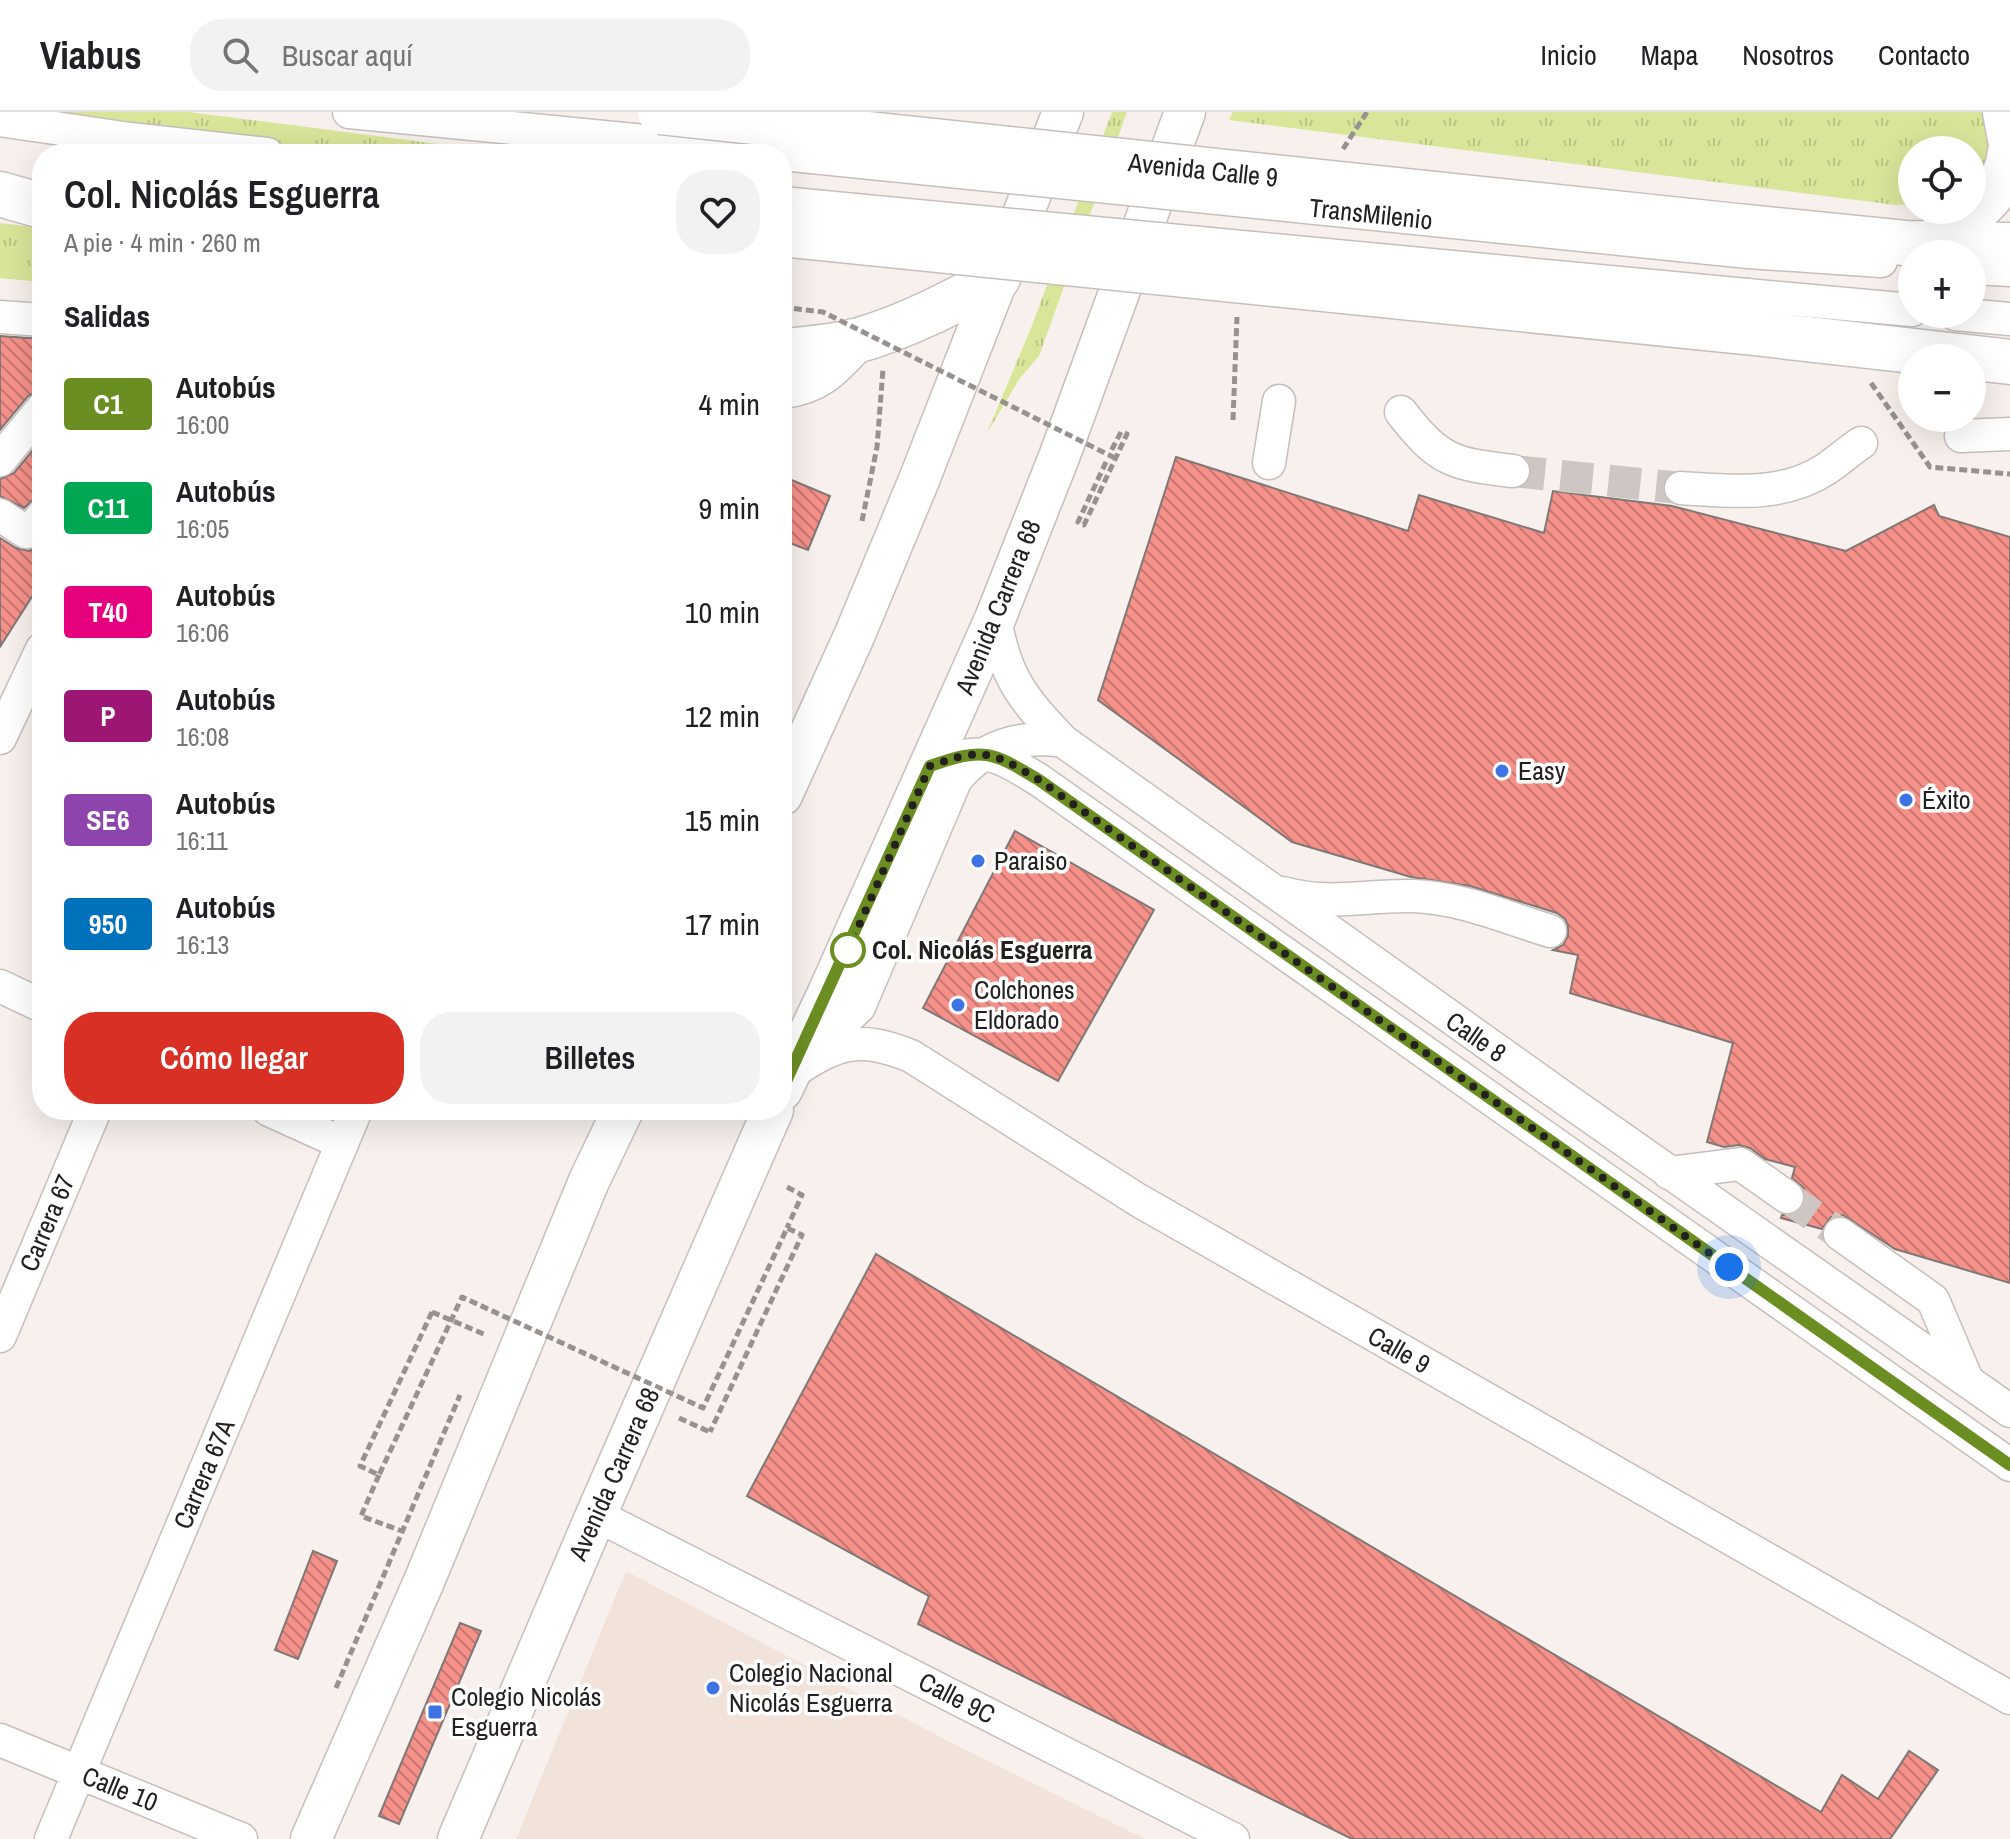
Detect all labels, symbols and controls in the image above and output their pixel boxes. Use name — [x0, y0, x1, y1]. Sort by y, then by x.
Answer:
search box — [190, 19, 750, 91]
text: Viabus — [40, 30, 142, 81]
icon: search — [218, 33, 262, 77]
text: Buscar aquí — [282, 35, 413, 75]
text: Inicio — [1541, 36, 1597, 74]
text: Mapa — [1641, 36, 1698, 74]
text: Nosotros — [1742, 36, 1834, 74]
text: Contacto — [1878, 36, 1970, 74]
map controls — [1898, 136, 1986, 432]
button: locate — [1898, 136, 1986, 224]
street label: Avenida Calle 9 — [1126, 144, 1280, 195]
text: Col. Nicolás Esguerra — [64, 169, 380, 220]
button: heart — [676, 170, 760, 254]
street label: TransMilenio — [1308, 190, 1434, 237]
text: A pie · 4 min · 260 m — [64, 225, 261, 260]
button: + — [1898, 240, 1986, 328]
text: Salidas — [64, 296, 150, 336]
button: − — [1898, 344, 1986, 432]
text: Autobús — [176, 367, 276, 407]
text: 4 min — [698, 384, 760, 424]
text: C1 — [93, 385, 123, 423]
text: 16:00 — [176, 407, 229, 442]
text: Autobús — [176, 471, 276, 511]
text: 9 min — [698, 488, 760, 528]
text: C11 — [88, 489, 128, 527]
text: 16:05 — [176, 511, 229, 546]
street label: Avenida Carrera 68 — [946, 514, 1049, 700]
text: Autobús — [176, 575, 276, 615]
text: 10 min — [685, 592, 760, 632]
text: T40 — [88, 593, 128, 631]
text: 16:06 — [176, 615, 229, 650]
text: Autobús — [176, 679, 276, 719]
text: 12 min — [685, 696, 760, 736]
text: P — [100, 697, 116, 735]
text: 16:08 — [176, 719, 229, 754]
place label: Easy — [1518, 753, 1566, 788]
marker: Easy — [1493, 762, 1511, 780]
place label: Éxito — [1922, 782, 1971, 817]
text: Autobús — [176, 783, 276, 823]
marker: Éxito — [1897, 791, 1915, 809]
text: 15 min — [685, 800, 760, 840]
text: SE6 — [86, 801, 130, 839]
text: 16:11 — [176, 823, 228, 858]
place label: Paraiso — [994, 843, 1067, 878]
marker: Paraiso — [969, 852, 987, 870]
text: Autobús — [176, 887, 276, 927]
text: 17 min — [685, 904, 760, 944]
text: 950 — [89, 905, 127, 943]
text: 16:13 — [176, 927, 229, 962]
place label: Col. Nicolás Esguerra — [872, 932, 1093, 967]
marker: Col. Nicolás Esguerra — [831, 933, 865, 967]
place label: Colchones Eldorado — [974, 972, 1075, 1037]
marker: Colchones Eldorado — [949, 996, 967, 1014]
street label: Calle 8 — [1439, 1003, 1514, 1070]
button: Cómo llegar — [64, 1012, 404, 1104]
button: Billetes — [420, 1012, 760, 1104]
street label: Carrera 67 — [11, 1169, 83, 1277]
your location — [1709, 1247, 1749, 1287]
street label: Calle 9 — [1362, 1318, 1437, 1381]
street label: Avenida Carrera 68 — [559, 1382, 667, 1567]
street label: Carrera 67A — [165, 1413, 243, 1534]
place label: Colegio Nacional Nicolás Esguerra — [729, 1655, 893, 1720]
street label: Calle 9C — [913, 1663, 1002, 1732]
place label: Colegio Nicolás Esguerra — [451, 1679, 602, 1744]
marker: Colegio Nacional Nicolás Esguerra — [704, 1679, 722, 1697]
marker: Colegio Nicolás Esguerra — [426, 1703, 444, 1721]
street label: Calle 10 — [77, 1758, 163, 1819]

